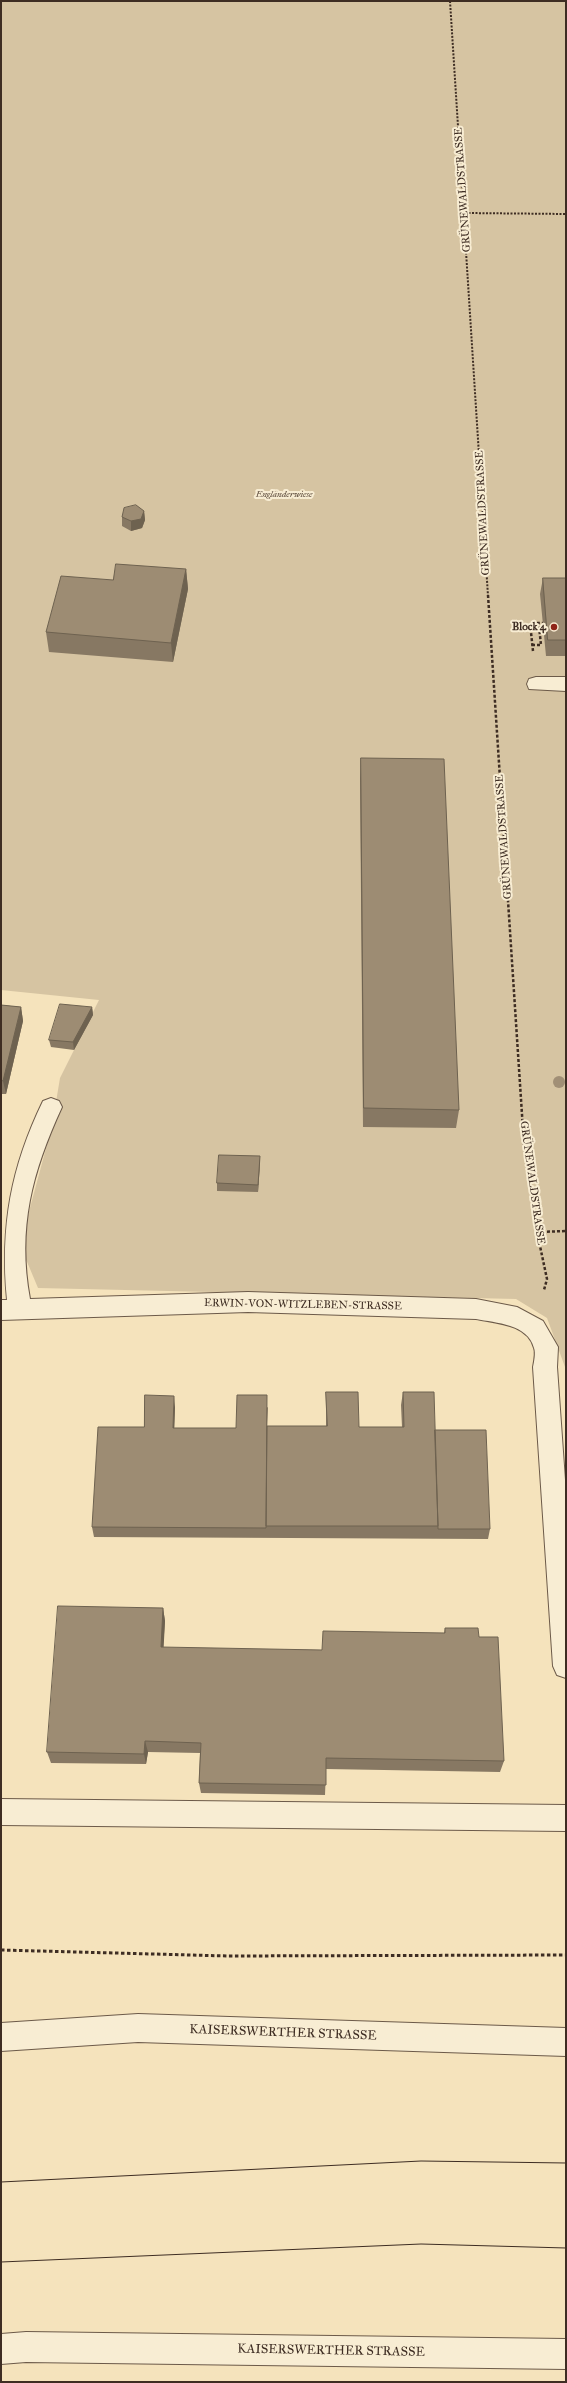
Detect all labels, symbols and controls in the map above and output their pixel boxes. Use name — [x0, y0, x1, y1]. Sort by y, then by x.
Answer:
street label: GRÜNEWALDSTRASSE — [452, 127, 474, 253]
street label: GRÜNEWALDSTRASSE — [473, 450, 493, 576]
park label: Engländerwiese — [256, 490, 312, 500]
place label: Block 4 — [512, 620, 546, 634]
marker: Block 4 — [549, 622, 559, 632]
street label: GRÜNEWALDSTRASSE — [493, 774, 515, 900]
street label: GRÜNEWALDSTRASSE — [517, 1120, 547, 1246]
street label: ERWIN-VON-WITZLEBEN-STRASSE — [204, 1297, 402, 1313]
street label: KAISERSWERTHER STRASSE — [189, 2022, 377, 2044]
street label: KAISERSWERTHER STRASSE — [237, 2342, 425, 2360]

